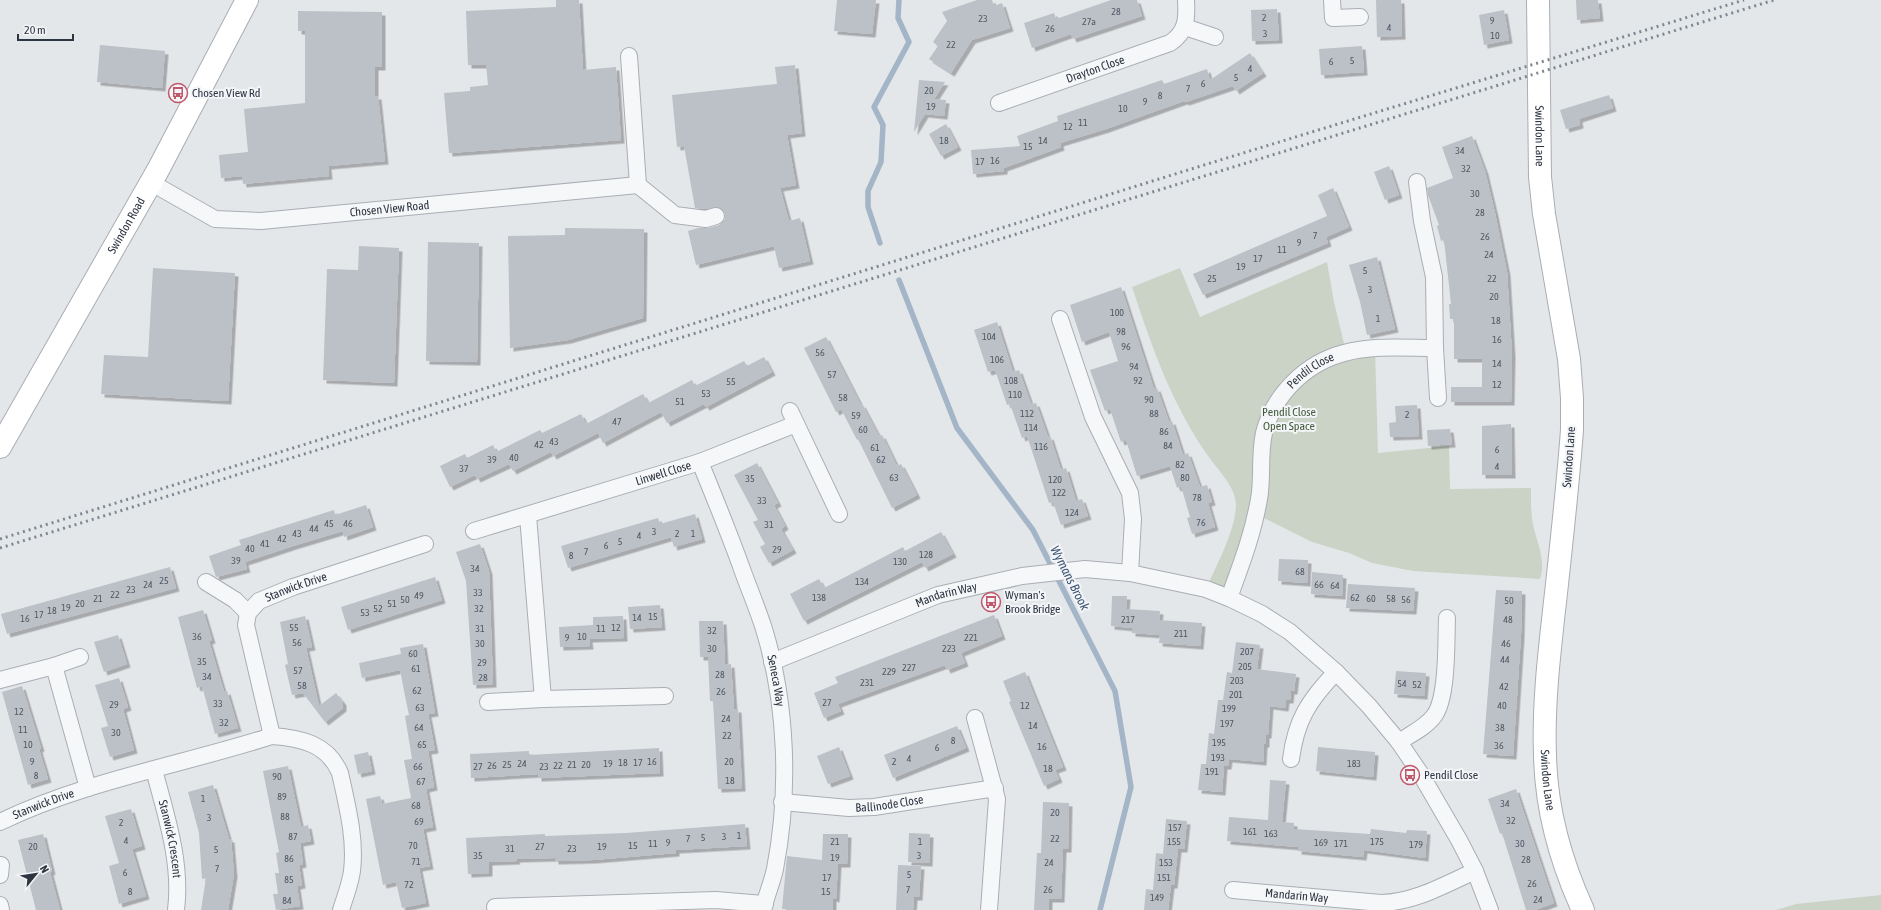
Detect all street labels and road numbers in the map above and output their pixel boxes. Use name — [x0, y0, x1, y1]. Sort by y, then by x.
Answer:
street label: Drayton Close — [1064, 53, 1126, 86]
street label: Swindon Lane — [1532, 105, 1547, 167]
street label: Swindon Road — [105, 195, 148, 256]
street label: Chosen View Road — [349, 198, 430, 219]
street label: Pendil Close — [1284, 350, 1336, 392]
street label: Swindon Lane — [1560, 426, 1578, 488]
street label: Linwell Close — [634, 458, 693, 488]
street label: Stanwick Drive — [263, 569, 329, 605]
street label: Mandarin Way — [913, 579, 978, 610]
street label: Seneca Way — [764, 653, 787, 707]
street label: Swindon Lane — [1538, 749, 1558, 812]
street label: Stanwick Drive — [11, 786, 76, 822]
street label: Ballinode Close — [855, 792, 924, 815]
street label: Stanwick Crescent — [156, 798, 184, 879]
street label: Mandarin Way — [1265, 886, 1329, 905]

